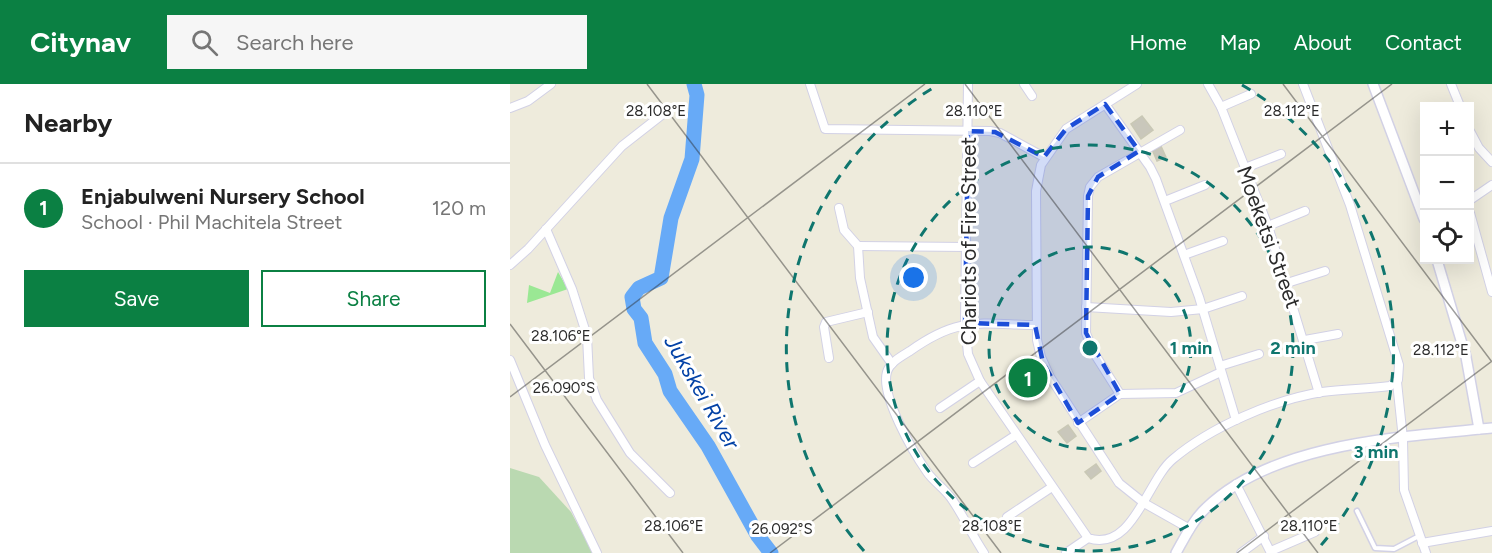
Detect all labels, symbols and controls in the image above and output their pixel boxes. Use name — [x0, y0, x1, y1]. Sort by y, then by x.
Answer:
search box — [167, 15, 587, 69]
text: Citynav — [30, 25, 131, 59]
icon: search — [188, 26, 221, 59]
text: Search here — [236, 29, 354, 56]
text: Home — [1130, 30, 1187, 55]
text: Map — [1220, 30, 1261, 55]
text: About — [1294, 30, 1352, 55]
text: Contact — [1385, 30, 1462, 55]
text: 28.108°E — [626, 102, 686, 120]
text: 28.110°E — [945, 102, 1003, 120]
text: 28.112°E — [1264, 102, 1320, 120]
map controls — [1420, 102, 1474, 264]
button: + — [1420, 102, 1474, 156]
text: Nearby — [24, 107, 112, 139]
street label: Chariots of Fire Street — [956, 137, 981, 345]
button: − — [1420, 156, 1474, 210]
street label: Moeketsi Street — [1232, 163, 1306, 312]
text: Enjabulweni Nursery School — [81, 183, 365, 210]
text: 1 — [39, 196, 48, 220]
text: 120 m — [432, 196, 486, 220]
text: School · Phil Machitela Street — [81, 210, 342, 234]
button: locate — [1420, 210, 1474, 264]
your location — [899, 263, 928, 292]
button: Save — [24, 270, 249, 327]
button: Share — [261, 270, 486, 327]
text: 28.106°E — [531, 327, 591, 345]
water label: Jukskei River — [658, 329, 746, 455]
text: 1 min — [1170, 337, 1212, 359]
text: 2 min — [1270, 337, 1316, 359]
centre of rings — [1080, 338, 1100, 358]
text: 28.112°E — [1413, 341, 1469, 359]
pin: 1 — [1008, 356, 1048, 400]
text: 26.090°S — [533, 379, 595, 397]
text: 3 min — [1354, 441, 1398, 463]
text: 28.106°E — [644, 517, 704, 535]
text: 28.108°E — [962, 517, 1022, 535]
text: 28.110°E — [1280, 517, 1338, 535]
text: 26.092°S — [751, 520, 813, 538]

